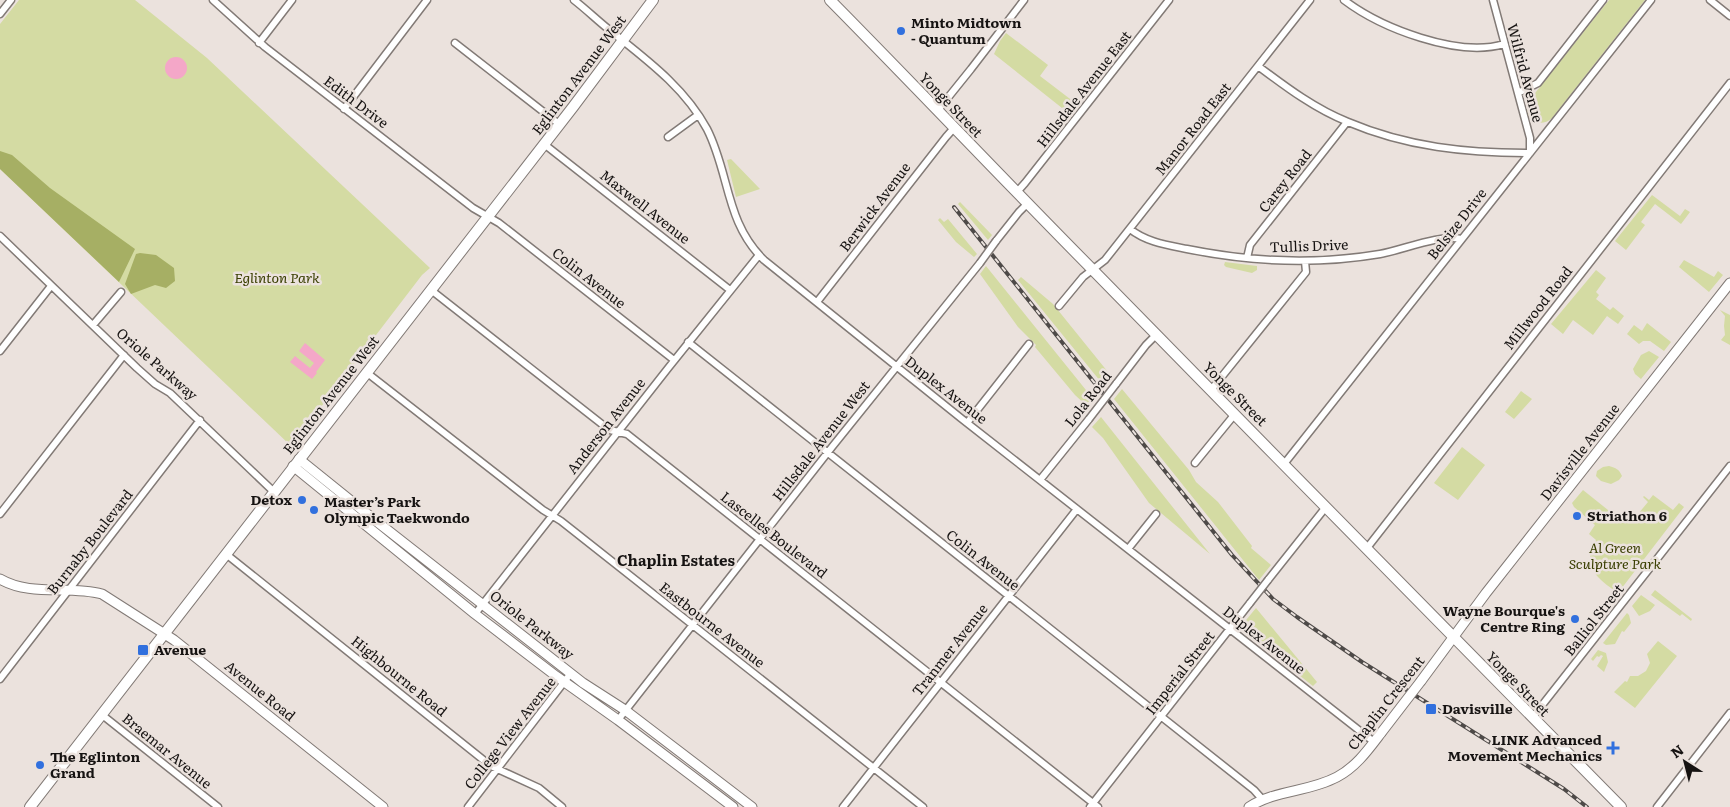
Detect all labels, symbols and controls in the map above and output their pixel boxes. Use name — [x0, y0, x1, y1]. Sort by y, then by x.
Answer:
street label: Eglinton Avenue West — [526, 10, 630, 138]
place label: Minto Midtown - Quantum — [911, 12, 1022, 48]
street label: Wilfrid Avenue — [1503, 21, 1549, 124]
marker: Minto Midtown - Quantum — [895, 25, 907, 37]
street label: Hillsdale Avenue East — [1031, 26, 1135, 151]
street label: Yonge Street — [915, 67, 988, 142]
street label: Edith Drive — [320, 70, 393, 132]
street label: Manor Road East — [1150, 78, 1235, 179]
street label: Carey Road — [1253, 144, 1316, 216]
street label: Berwick Avenue — [834, 158, 914, 255]
street label: Maxwell Avenue — [596, 165, 695, 248]
street label: Belsize Drive — [1422, 183, 1490, 263]
street label: Tullis Drive — [1269, 234, 1349, 256]
street label: Colin Avenue — [549, 242, 631, 312]
street label: Millwood Road — [1498, 261, 1577, 353]
park label: Eglinton Park — [234, 267, 320, 287]
street label: Oriole Parkway — [113, 322, 203, 405]
street label: Eglinton Avenue West — [278, 331, 383, 458]
street label: Duplex Avenue — [901, 351, 992, 428]
street label: Yonge Street — [1199, 357, 1273, 430]
street label: Lola Road — [1059, 366, 1116, 431]
street label: Anderson Avenue — [561, 373, 649, 478]
street label: Hillsdale Avenue West — [767, 376, 874, 505]
street label: Davisville Avenue — [1535, 399, 1623, 504]
street label: Burnaby Boulevard — [42, 484, 137, 598]
street label: Lascelles Boulevard — [717, 486, 833, 583]
place label: Detox — [250, 489, 293, 509]
place label: Master’s Park Olympic Taekwondo — [324, 491, 470, 527]
marker: Detox — [296, 494, 308, 506]
marker: Master’s Park Olympic Taekwondo — [308, 504, 320, 516]
place label: Striathon 6 — [1587, 505, 1667, 525]
marker: Striathon 6 — [1571, 510, 1583, 522]
street label: Colin Avenue — [943, 524, 1025, 594]
park label: Al Green Sculpture Park — [1569, 537, 1661, 573]
district label: Chaplin Estates — [617, 548, 735, 571]
street label: Eastbourne Avenue — [656, 577, 769, 672]
street label: Balliol Street — [1559, 579, 1628, 660]
street label: Oriole Parkway — [486, 585, 580, 664]
street label: Tranmer Avenue — [907, 599, 992, 700]
place label: Wayne Bourque's Centre Ring — [1443, 600, 1566, 636]
street label: Duplex Avenue — [1219, 601, 1310, 678]
marker: Wayne Bourque's Centre Ring — [1569, 613, 1581, 625]
street label: Imperial Street — [1140, 626, 1218, 718]
street label: Highbourne Road — [347, 630, 452, 720]
place label: Avenue — [154, 639, 206, 659]
marker: Avenue — [136, 643, 150, 657]
street label: Yonge Street — [1482, 646, 1555, 721]
street label: Chaplin Crescent — [1342, 651, 1429, 754]
street label: Avenue Road — [221, 655, 301, 725]
street label: College View Avenue — [459, 672, 560, 793]
place label: Davisville — [1442, 698, 1513, 718]
marker: Davisville — [1424, 702, 1438, 716]
street label: Braemar Avenue — [119, 708, 217, 793]
place label: LINK Advanced Movement Mechanics — [1448, 729, 1602, 765]
north arrow — [1660, 737, 1710, 787]
text: N — [1666, 739, 1688, 762]
marker: LINK Advanced Movement Mechanics — [1606, 741, 1620, 755]
place label: The Eglinton Grand — [50, 746, 140, 782]
marker: The Eglinton Grand — [34, 759, 46, 771]

